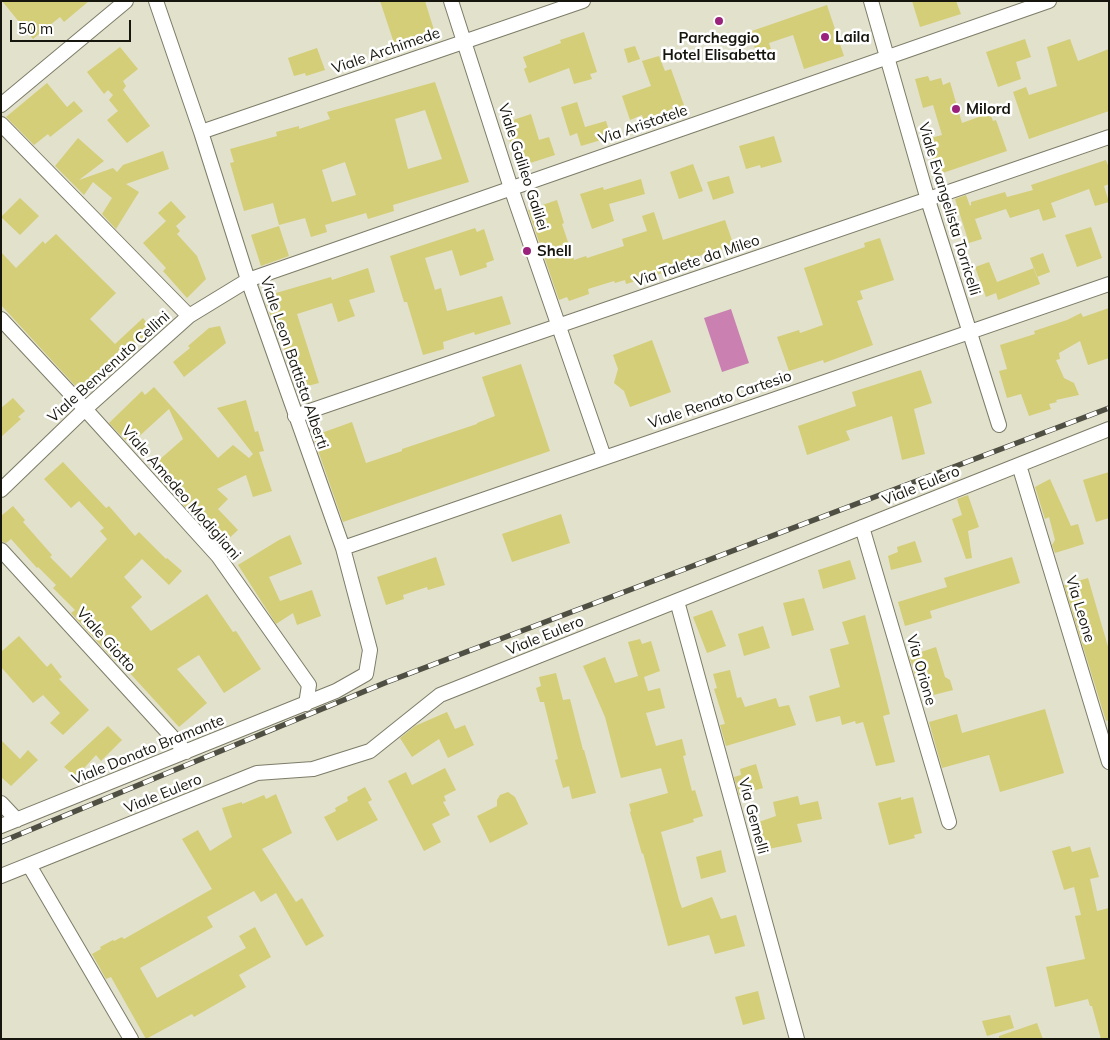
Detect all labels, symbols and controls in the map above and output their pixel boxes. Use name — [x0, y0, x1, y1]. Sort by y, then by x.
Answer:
scale bar — [12, 10, 134, 42]
marker: Parcheggio Hotel Elisabetta — [713, 15, 725, 27]
text: 50 m — [18, 19, 53, 38]
street label: Viale Archimede — [329, 24, 443, 78]
place label: Laila — [835, 28, 870, 46]
place label: Parcheggio Hotel Elisabetta — [662, 29, 776, 64]
marker: Laila — [819, 31, 831, 43]
place label: Milord — [966, 100, 1011, 118]
street label: Viale Galileo Galilei — [494, 101, 552, 233]
street label: Via Aristotele — [596, 101, 690, 149]
marker: Milord — [950, 103, 962, 115]
street label: Viale Evangelista Torricelli — [914, 120, 984, 298]
street label: Via Talete da Mileo — [632, 231, 762, 291]
place label: Shell — [537, 242, 572, 260]
marker: Shell — [521, 245, 533, 257]
street label: Viale Leon Battista Alberti — [256, 274, 332, 452]
street label: Viale Benvenuto Cellini — [44, 308, 174, 426]
street label: Viale Renato Cartesio — [646, 367, 794, 433]
street label: Viale Amedeo Modigliani — [118, 422, 244, 564]
street label: Viale Eulero — [880, 462, 962, 510]
street label: Via Leone — [1061, 574, 1099, 644]
street label: Viale Giotto — [72, 604, 140, 676]
street label: Viale Eulero — [504, 612, 586, 660]
street label: Via Orione — [902, 632, 940, 708]
street label: Viale Donato Bramante — [69, 711, 227, 789]
street label: Viale Eulero — [122, 770, 204, 818]
street label: Via Gemelli — [734, 776, 772, 856]

